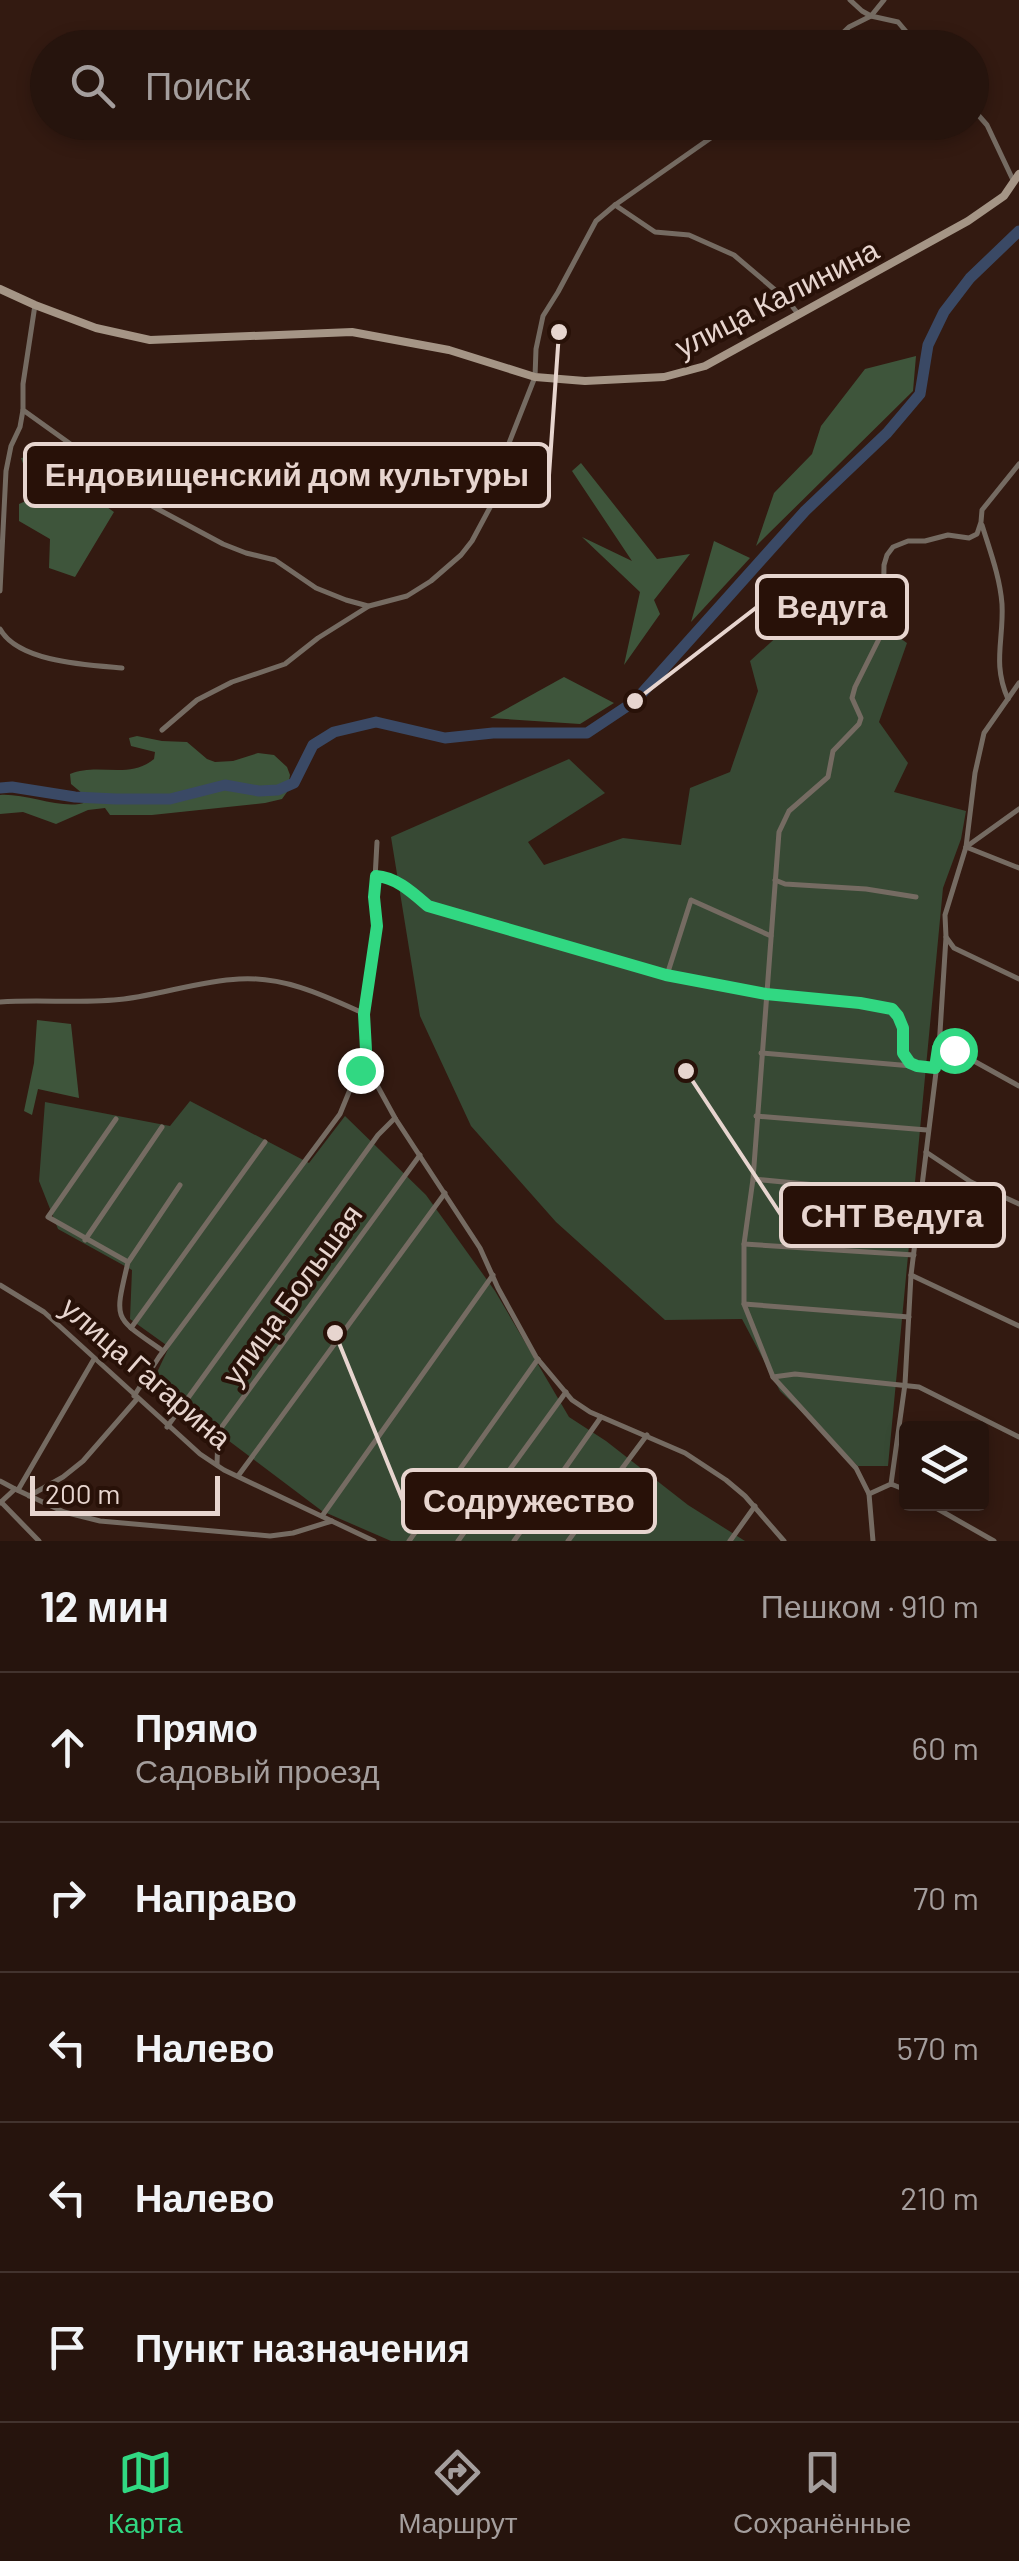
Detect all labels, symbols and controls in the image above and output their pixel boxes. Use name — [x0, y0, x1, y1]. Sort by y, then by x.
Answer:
search box — [30, 30, 989, 140]
icon: search — [65, 58, 120, 113]
text: Поиск — [145, 62, 250, 108]
street label: улица Калинина — [668, 230, 884, 364]
callout: Ендовищенский дом культуры — [25, 444, 549, 506]
text: Ендовищенский дом культуры — [45, 454, 529, 493]
callout: Ведуга — [757, 576, 907, 638]
text: Ведуга — [777, 586, 887, 625]
route start — [932, 1028, 978, 1074]
route end — [338, 1048, 384, 1094]
callout: СНТ Ведуга — [781, 1184, 1004, 1246]
text: СНТ Ведуга — [801, 1195, 984, 1234]
street label: улица Большая — [213, 1197, 369, 1391]
street label: улица Гагарина — [55, 1288, 240, 1456]
map controls — [899, 1421, 989, 1511]
button: layers — [899, 1421, 989, 1511]
callout: Содружество — [403, 1470, 655, 1532]
scale bar — [30, 1471, 220, 1516]
text: 200 m — [45, 1476, 120, 1510]
text: Содружество — [423, 1480, 635, 1519]
text: 12 мин — [40, 1580, 169, 1630]
text: Пешком · 910 m — [761, 1586, 979, 1624]
text: Прямо — [135, 1704, 258, 1750]
icon: ahead — [40, 1720, 95, 1775]
text: 60 m — [912, 1728, 979, 1766]
text: Садовый проезд — [135, 1751, 380, 1789]
icon: right — [40, 1870, 95, 1925]
text: Направо — [135, 1874, 297, 1920]
text: 70 m — [913, 1878, 979, 1916]
icon: left — [40, 2020, 95, 2075]
text: Налево — [135, 2024, 274, 2070]
text: 570 m — [896, 2028, 979, 2066]
icon: left — [40, 2170, 95, 2225]
text: Налево — [135, 2174, 274, 2220]
text: 210 m — [900, 2178, 979, 2216]
icon: arrive — [40, 2320, 95, 2375]
text: Пункт назначения — [135, 2324, 470, 2370]
tab: Карта — [108, 2445, 183, 2540]
tab: Маршрут — [398, 2445, 517, 2540]
tab: Сохранённые — [733, 2445, 911, 2540]

